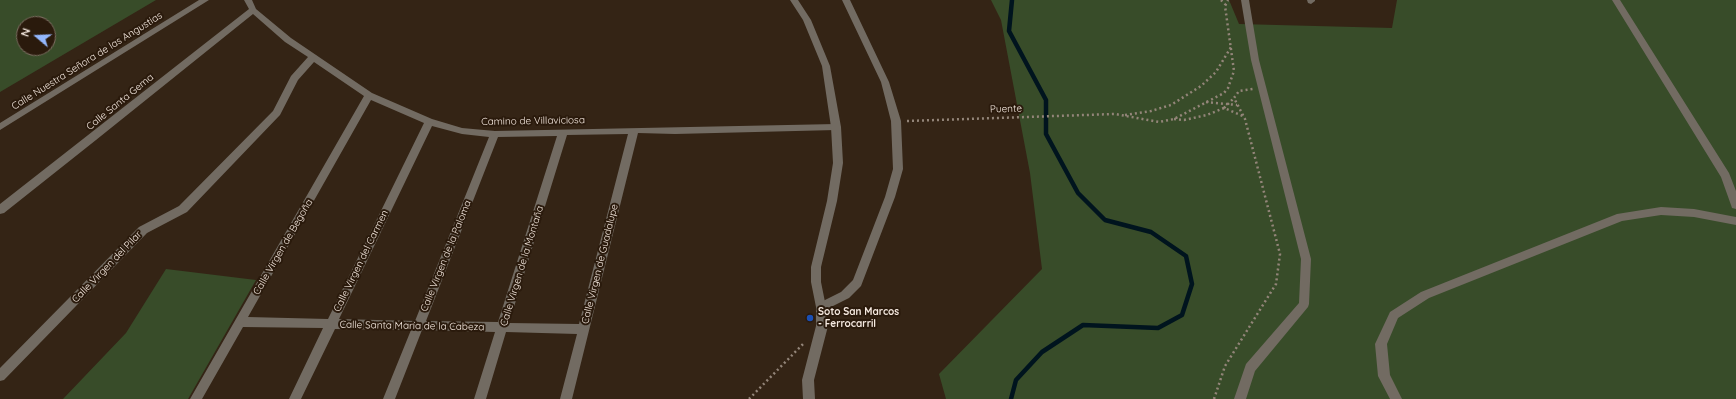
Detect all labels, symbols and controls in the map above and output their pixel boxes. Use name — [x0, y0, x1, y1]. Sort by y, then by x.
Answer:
street label: Calle Nuestra Señora de las Angustias — [9, 9, 165, 113]
north arrow — [16, 16, 56, 56]
street label: Calle Santa Gema — [84, 71, 156, 133]
street label: Puente — [990, 102, 1022, 116]
street label: Camino de Villaviciosa — [481, 114, 585, 128]
street label: Calle Virgen de Begoña — [251, 197, 315, 297]
street label: Calle Virgen de la Paloma — [418, 199, 474, 313]
street label: Calle Virgen de Guadalupe — [579, 203, 621, 325]
street label: Calle Virgen de la Montaña — [498, 204, 546, 328]
street label: Calle Virgen del Carmen — [331, 208, 391, 314]
street label: Calle Virgen del Pilar — [70, 229, 144, 305]
place label: Soto San Marcos - Ferrocarril — [818, 306, 899, 330]
marker: Soto San Marcos - Ferrocarril — [805, 313, 815, 323]
street label: Calle Santa María de la Cabeza — [339, 319, 485, 333]

